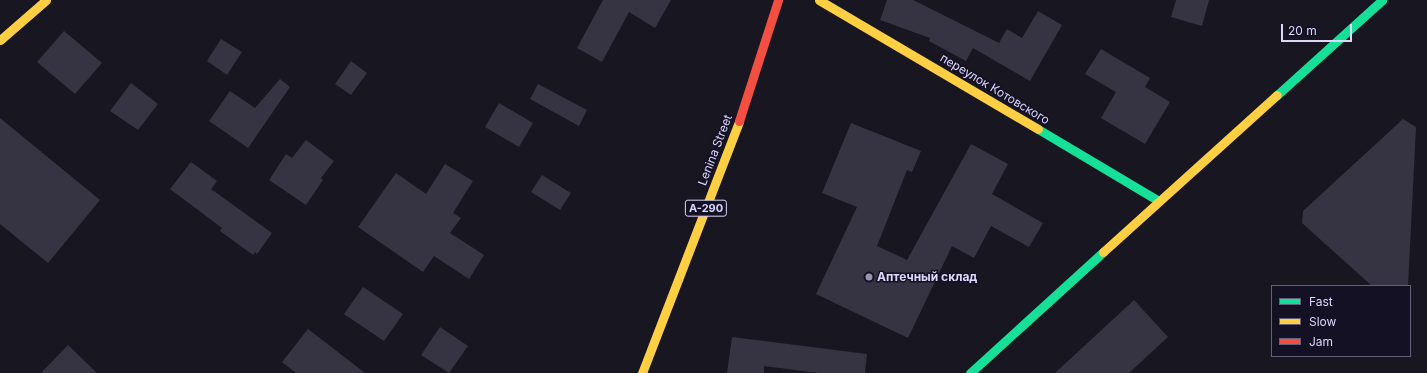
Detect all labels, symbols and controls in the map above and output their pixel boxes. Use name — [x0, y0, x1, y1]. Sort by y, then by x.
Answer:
scale bar — [1283, 16, 1354, 42]
text: 20 m — [1288, 23, 1317, 38]
street label: переулок Котовского — [938, 51, 1052, 127]
street label: Lenina Street — [695, 112, 735, 188]
road number: А-290 — [684, 199, 728, 217]
place label: Аптечный склад — [877, 270, 977, 284]
marker: Аптечный склад — [864, 272, 874, 282]
legend — [1271, 285, 1411, 357]
text: Fast — [1309, 294, 1333, 309]
text: Slow — [1309, 314, 1336, 329]
text: Jam — [1309, 334, 1333, 349]

